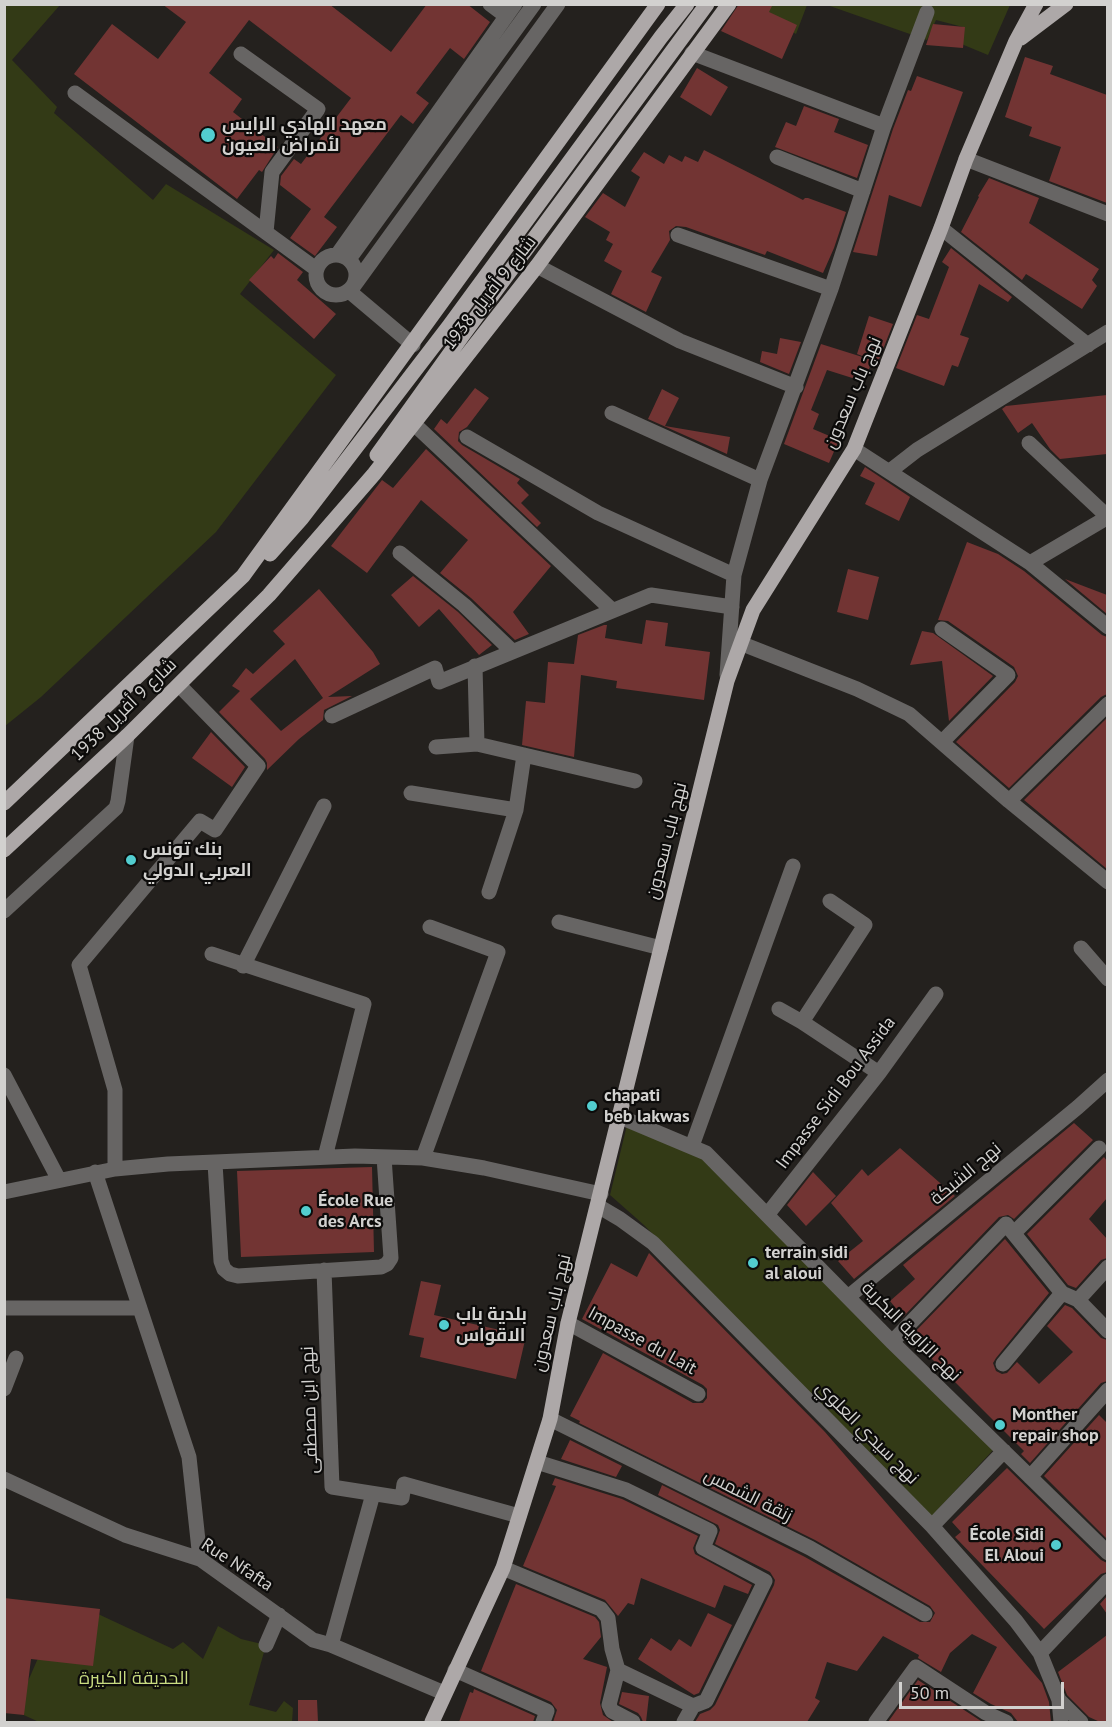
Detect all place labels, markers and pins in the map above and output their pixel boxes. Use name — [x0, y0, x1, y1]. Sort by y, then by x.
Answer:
place label: معهد الهادي الرايس لأمراض العيون — [222, 114, 387, 156]
marker: معهد الهادي الرايس لأمراض العيون — [199, 126, 217, 144]
place label: بنك تونس العربي الدولي — [143, 839, 252, 882]
marker: بنك تونس العربي الدولي — [124, 853, 138, 867]
place label: chapati beb lakwas — [604, 1085, 690, 1128]
marker: chapati beb lakwas — [585, 1099, 599, 1113]
place label: École Rue des Arcs — [318, 1190, 393, 1232]
marker: École Rue des Arcs — [299, 1204, 313, 1218]
place label: terrain sidi al aloui — [765, 1242, 848, 1284]
marker: terrain sidi al aloui — [746, 1256, 760, 1270]
place label: بلدية باب الاقواس — [456, 1304, 527, 1346]
marker: بلدية باب الاقواس — [437, 1318, 451, 1332]
place label: Monther repair shop — [1012, 1404, 1099, 1446]
marker: Monther repair shop — [993, 1418, 1007, 1432]
place label: École Sidi El Aloui — [970, 1524, 1044, 1567]
marker: École Sidi El Aloui — [1049, 1538, 1063, 1552]

